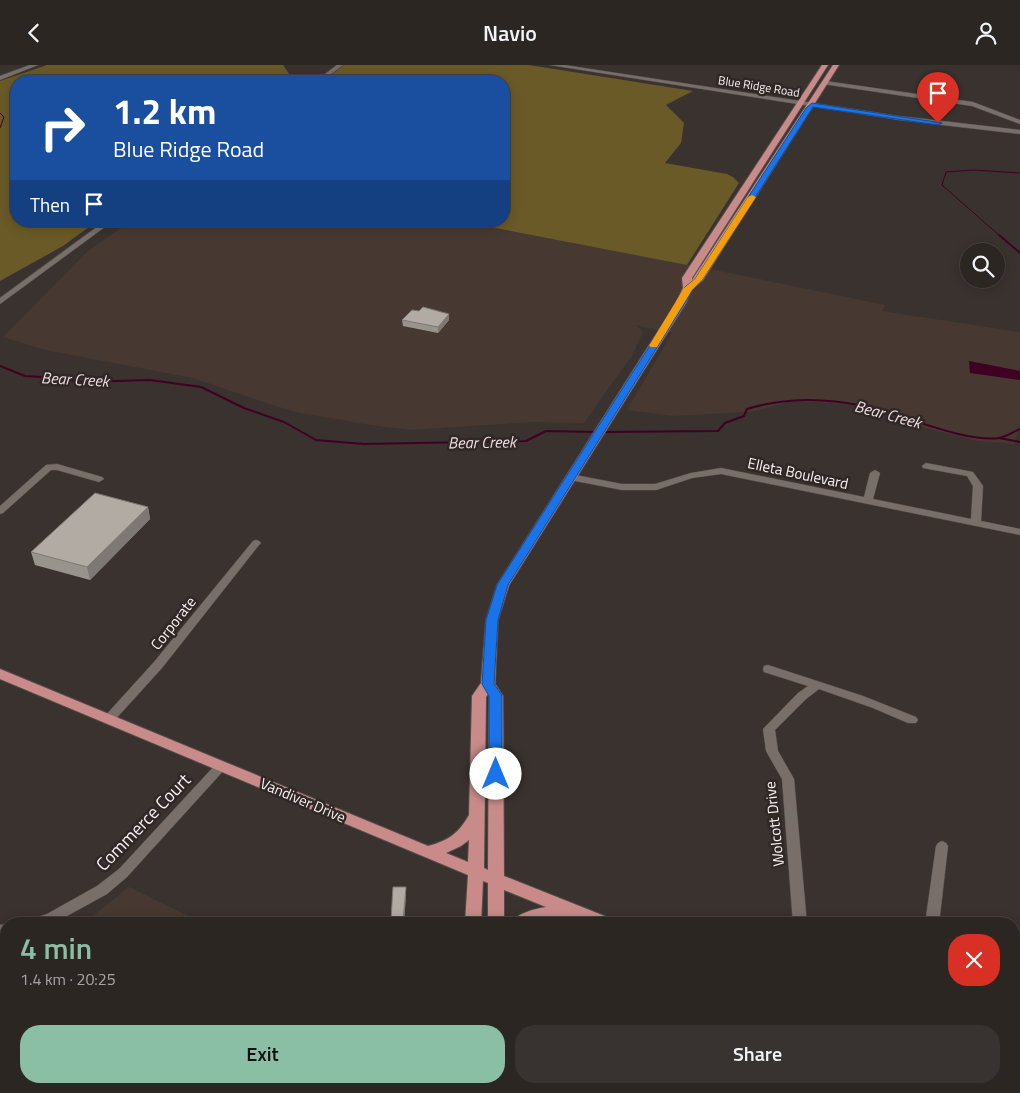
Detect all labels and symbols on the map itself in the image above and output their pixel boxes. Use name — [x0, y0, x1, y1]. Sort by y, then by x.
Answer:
street label: Blue Ridge Road — [717, 70, 801, 102]
pin — [917, 72, 959, 123]
water label: Bear Creek — [40, 365, 111, 393]
water label: Bear Creek — [852, 394, 926, 435]
water label: Bear Creek — [448, 429, 518, 455]
street label: Elleta Boulevard — [746, 451, 850, 495]
street label: Corporate — [145, 591, 201, 655]
position arrow — [469, 747, 521, 799]
street label: Commerce Court — [89, 767, 197, 877]
street label: Vandiver Drive — [257, 772, 349, 828]
street label: Wolcott Drive — [758, 780, 790, 868]

